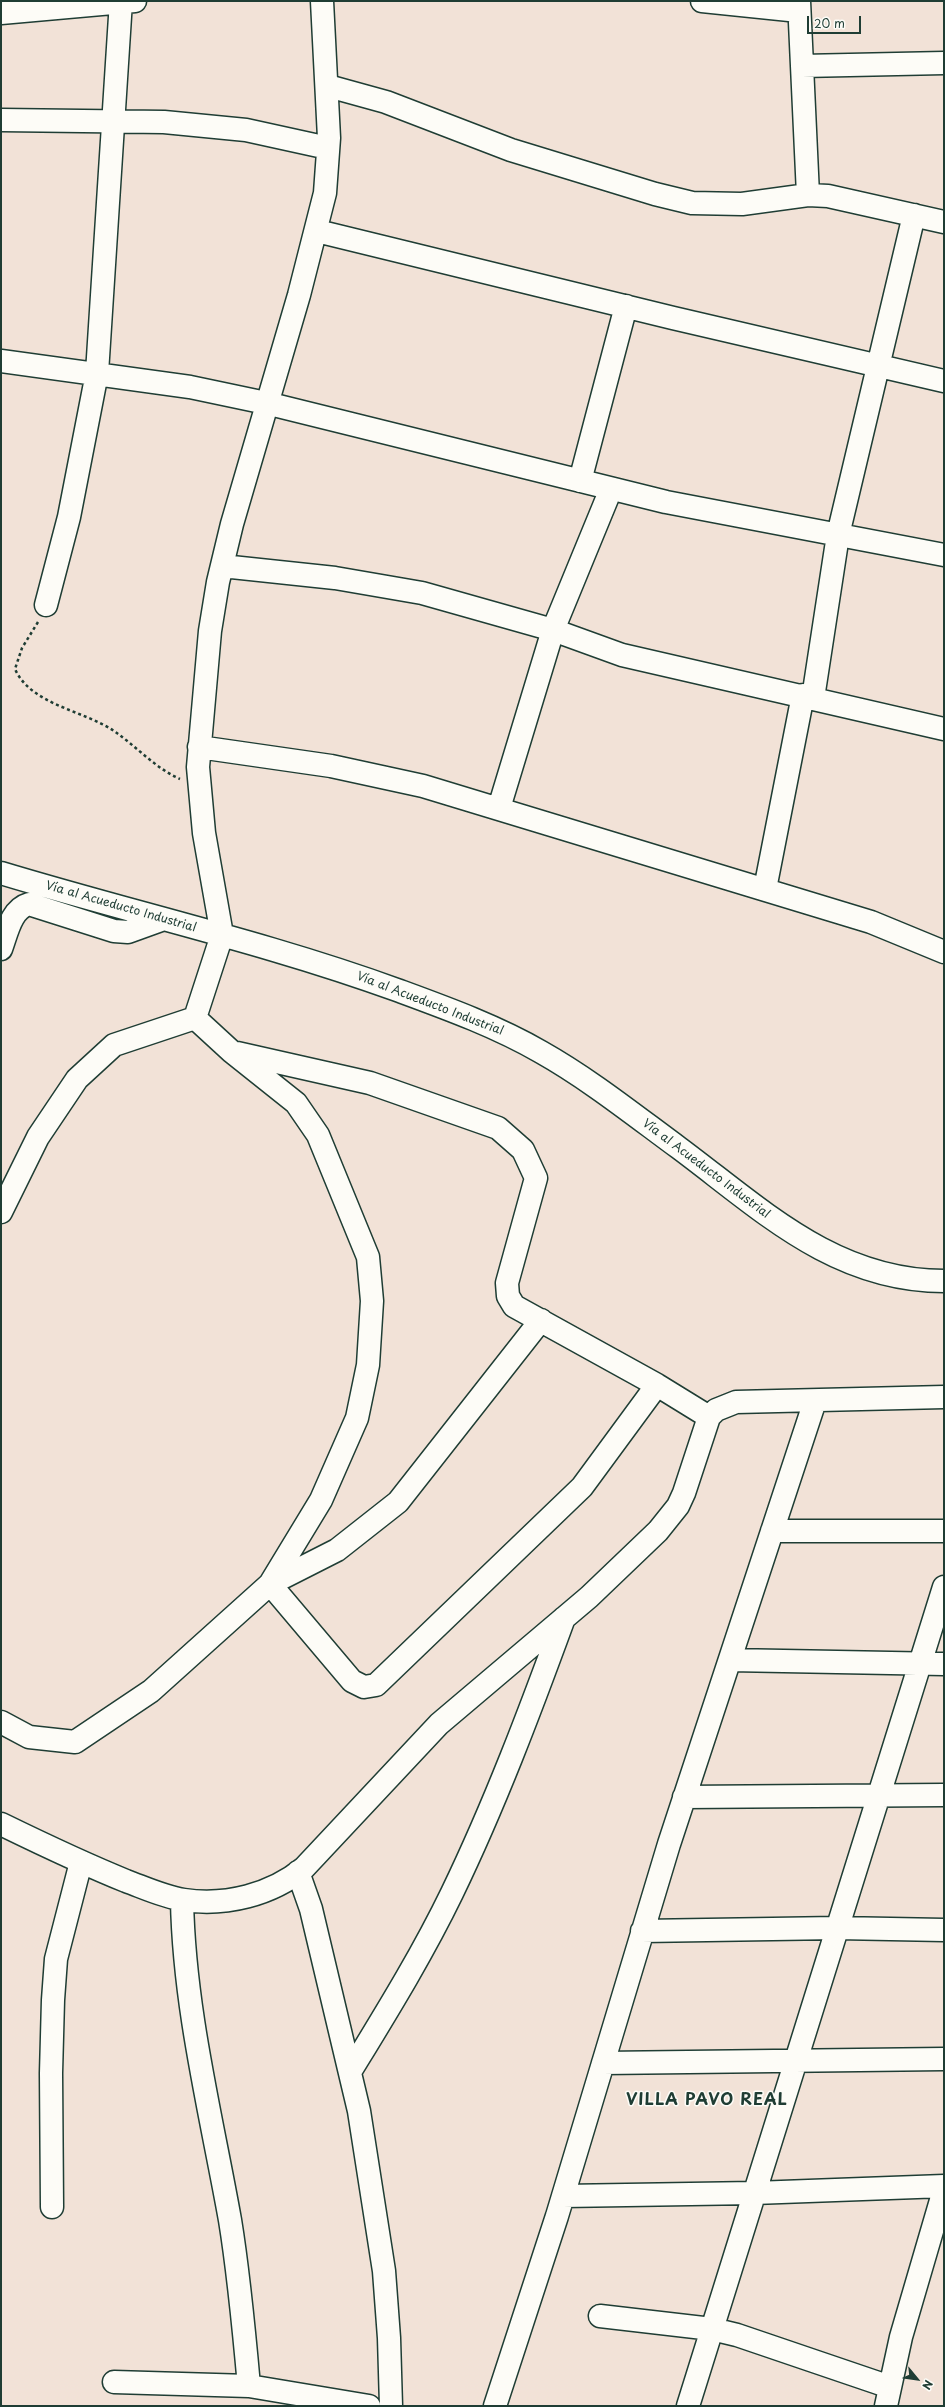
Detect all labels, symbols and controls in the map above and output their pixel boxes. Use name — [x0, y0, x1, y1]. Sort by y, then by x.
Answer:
scale bar — [809, 8, 863, 34]
text: 20 m — [814, 14, 845, 32]
street label: Vía al Acueducto Industrial — [44, 879, 198, 935]
street label: Vía al Acueducto Industrial — [355, 969, 505, 1039]
street label: Vía al Acueducto Industrial — [639, 1116, 773, 1222]
district label: VILLA PAVO REAL — [627, 2091, 787, 2111]
north arrow — [897, 2359, 937, 2399]
text: N — [918, 2377, 937, 2393]

